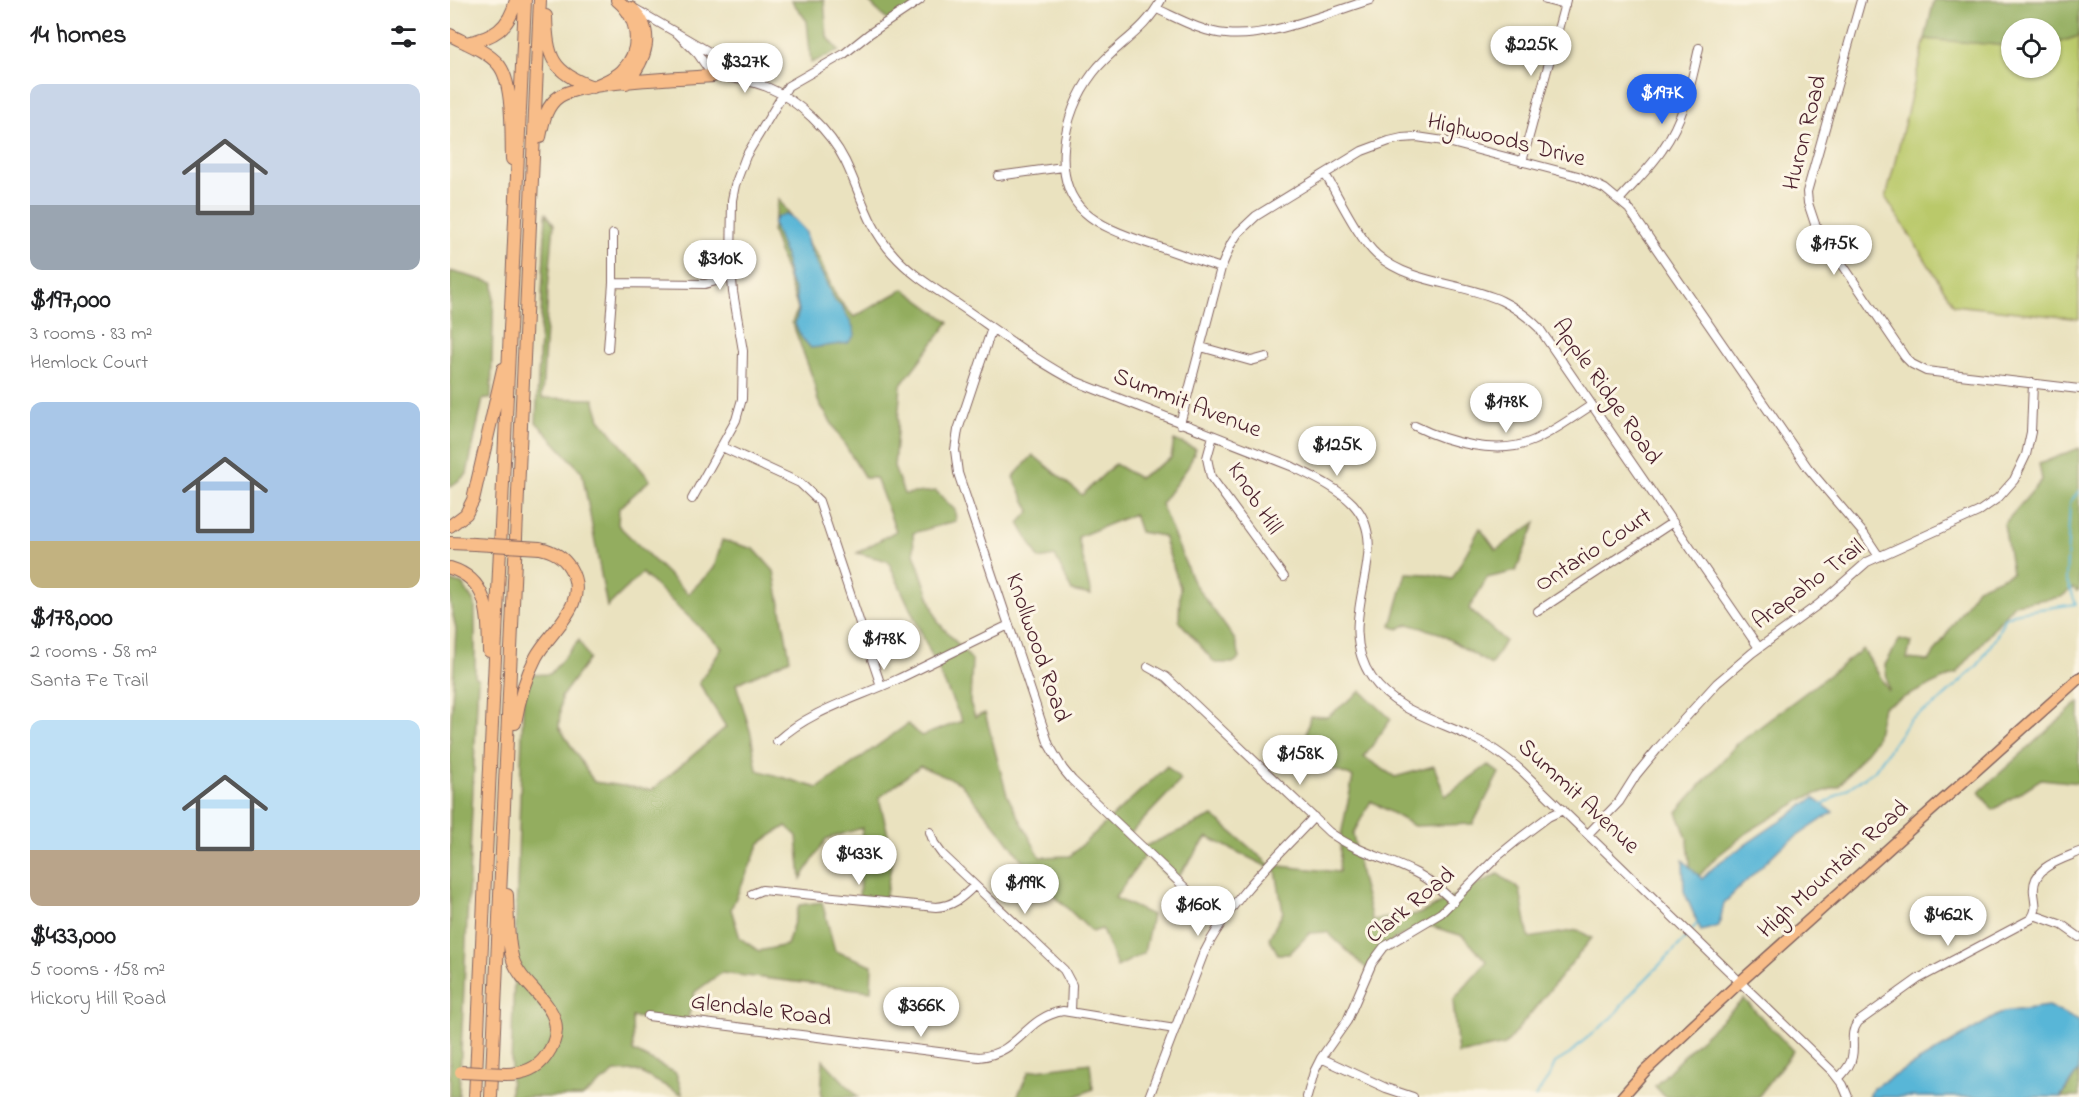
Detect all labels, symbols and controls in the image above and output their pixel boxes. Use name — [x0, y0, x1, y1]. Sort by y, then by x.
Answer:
text: 14 homes — [30, 17, 126, 55]
map controls — [2001, 18, 2061, 78]
button: locate — [2001, 18, 2061, 78]
icon: filters — [387, 20, 420, 53]
pin: $225K — [1489, 26, 1573, 77]
text: $225K — [1504, 31, 1558, 60]
pin: $327K — [703, 43, 787, 94]
text: $327K — [721, 48, 769, 77]
street label: Huron Road — [1775, 71, 1837, 194]
pin: $197K — [1620, 74, 1704, 125]
text: $197K — [1641, 79, 1683, 108]
street label: Highwoods Drive — [1423, 104, 1589, 178]
icon: home — [171, 123, 279, 231]
pin: $175K — [1792, 225, 1876, 276]
text: $175K — [1810, 230, 1858, 259]
pin: $310K — [678, 240, 762, 291]
text: $310K — [697, 245, 743, 274]
text: $197,000 — [30, 282, 111, 320]
street label: Apple Ridge Road — [1542, 312, 1670, 473]
text: 3 rooms · 83 m² — [30, 320, 152, 349]
text: Hemlock Court — [30, 349, 148, 378]
street label: Summit Avenue — [1108, 360, 1267, 448]
pin: $178K — [1464, 383, 1548, 434]
text: $178K — [1484, 388, 1528, 417]
pin: $125K — [1295, 426, 1379, 477]
text: $125K — [1312, 431, 1362, 460]
icon: home — [171, 441, 279, 549]
street label: Knob Hill — [1217, 456, 1291, 542]
street label: Ontario Court — [1528, 500, 1660, 602]
street label: Arapaho Trail — [1745, 531, 1873, 639]
street label: Knollwood Road — [995, 569, 1079, 728]
text: $178,000 — [30, 600, 113, 638]
pin: $178K — [842, 620, 926, 671]
text: $178K — [862, 625, 906, 654]
text: 2 rooms · 58 m² — [30, 638, 157, 667]
text: Santa Fe Trail — [30, 667, 148, 696]
street label: Summit Avenue — [1509, 731, 1647, 863]
pin: $158K — [1258, 735, 1342, 786]
text: $158K — [1276, 740, 1324, 769]
icon: home — [171, 759, 279, 867]
street label: High Mountain Road — [1750, 792, 1918, 948]
pin: $433K — [817, 835, 901, 886]
text: $433K — [836, 840, 882, 869]
street label: Clark Road — [1359, 859, 1464, 953]
pin: $199K — [983, 864, 1067, 915]
text: $199K — [1005, 869, 1045, 898]
pin: $160K — [1156, 886, 1240, 937]
text: $160K — [1175, 891, 1221, 920]
pin: $462K — [1906, 896, 1990, 947]
text: $462K — [1924, 901, 1972, 930]
text: $433,000 — [30, 918, 116, 956]
text: 5 rooms · 158 m² — [30, 956, 165, 985]
text: Hickory Hill Road — [30, 985, 166, 1014]
street label: Glendale Road — [689, 985, 834, 1037]
pin: $366K — [879, 987, 963, 1038]
text: $366K — [897, 992, 945, 1021]

